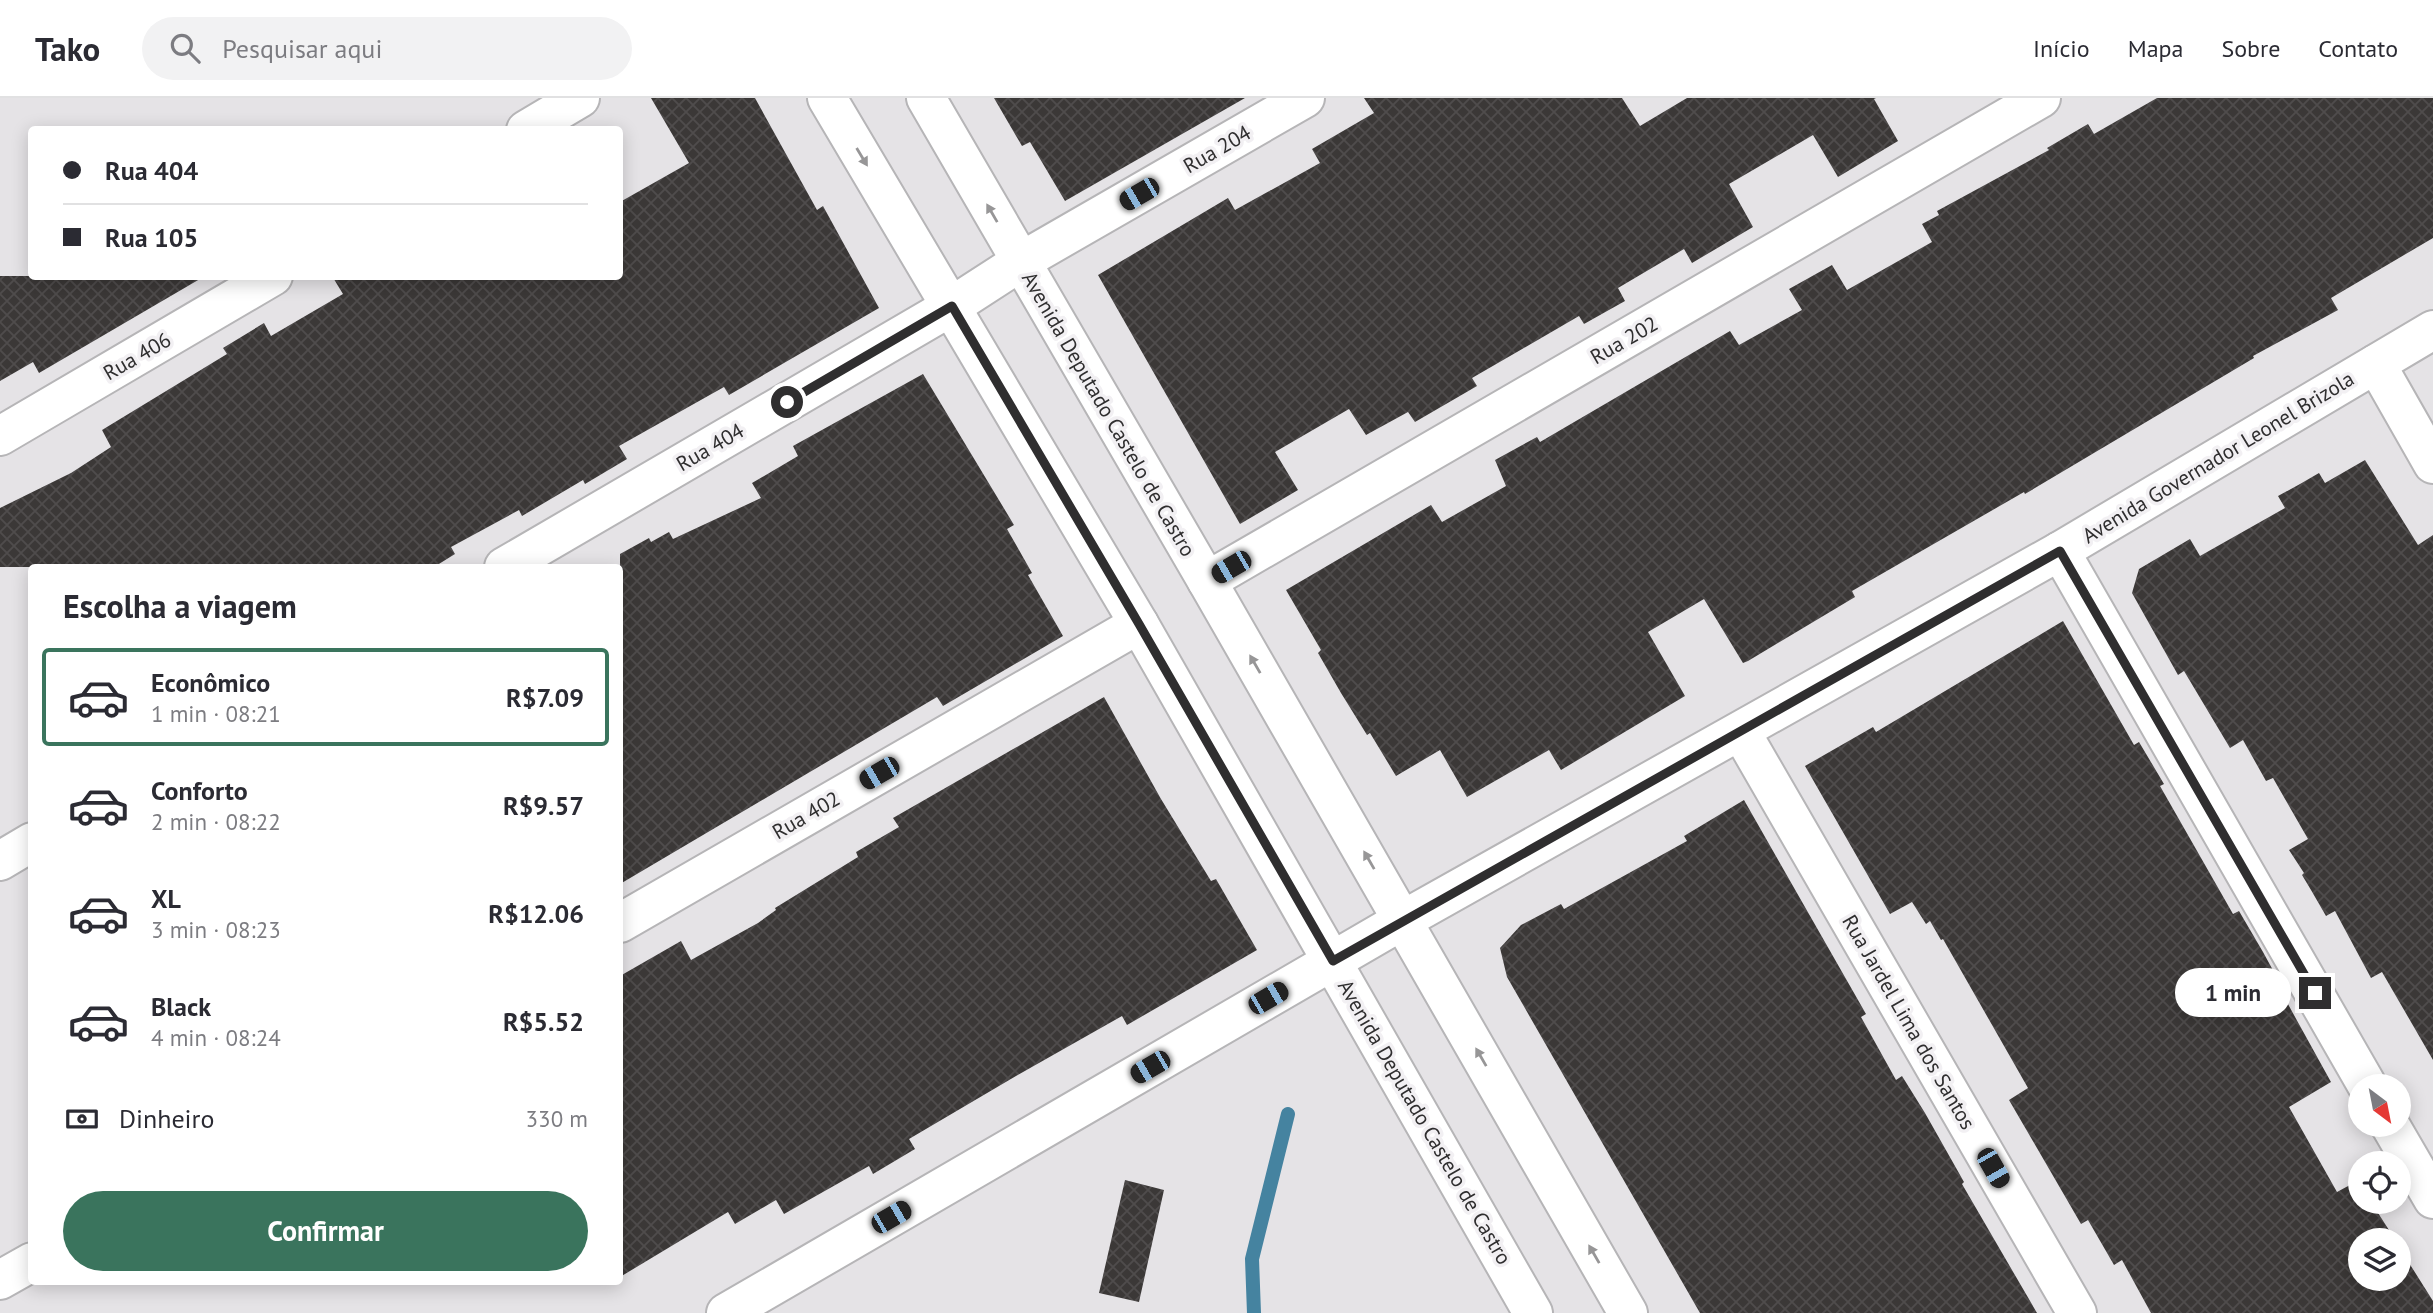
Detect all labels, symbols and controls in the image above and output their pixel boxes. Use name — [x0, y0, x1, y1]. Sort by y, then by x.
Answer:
search box — [142, 17, 632, 80]
text: Tako — [35, 27, 100, 70]
icon: search — [166, 29, 204, 67]
text: Pesquisar aqui — [222, 32, 382, 65]
text: Início — [2033, 33, 2090, 64]
text: Mapa — [2128, 33, 2183, 64]
text: Sobre — [2221, 33, 2280, 64]
text: Contato — [2318, 33, 2398, 64]
street label: Rua 204 — [1178, 119, 1256, 179]
one-way arrow — [856, 147, 869, 166]
text: Rua 404 — [105, 154, 198, 187]
car — [1116, 174, 1163, 214]
one-way arrow — [986, 204, 998, 223]
text: Rua 105 — [105, 221, 198, 254]
street label: Avenida Deputado Castelo de Castro — [1016, 267, 1202, 561]
street label: Rua 202 — [1585, 310, 1663, 370]
street label: Rua 406 — [98, 326, 176, 386]
street label: Avenida Governador Leonel Brizola — [2077, 365, 2359, 549]
route start — [771, 386, 803, 418]
street label: Rua 404 — [671, 417, 749, 477]
car — [1208, 547, 1255, 587]
text: Escolha a viagem — [63, 585, 297, 627]
one-way arrow — [1249, 654, 1261, 673]
icon: car — [67, 666, 130, 729]
text: Econômico — [151, 666, 270, 699]
text: R$7.09 — [506, 681, 584, 714]
text: 1 min · 08:21 — [151, 699, 281, 728]
car — [856, 753, 903, 793]
icon: car — [67, 774, 130, 837]
text: Conforto — [151, 774, 248, 807]
street label: Rua 402 — [767, 785, 845, 845]
text: R$9.57 — [503, 789, 584, 822]
text: 2 min · 08:22 — [151, 807, 281, 836]
one-way arrow — [1363, 851, 1375, 870]
icon: car — [67, 882, 130, 945]
text: XL — [151, 882, 181, 915]
text: R$12.06 — [488, 897, 584, 930]
street label: Rua Jardel Lima dos Santos — [1836, 910, 1982, 1134]
text: 3 min · 08:23 — [151, 915, 281, 944]
callout: 1 min — [2175, 968, 2290, 1018]
street label: Avenida Deputado Castelo de Castro — [1332, 975, 1518, 1269]
route end — [2299, 977, 2331, 1009]
car — [1245, 978, 1292, 1018]
text: 1 min — [2205, 978, 2261, 1007]
icon: car — [67, 990, 130, 1053]
text: Black — [151, 990, 211, 1023]
text: R$5.52 — [503, 1005, 584, 1038]
text: 4 min · 08:24 — [151, 1023, 281, 1052]
car — [1127, 1047, 1174, 1087]
one-way arrow — [1475, 1047, 1487, 1066]
north arrow — [2348, 1074, 2412, 1138]
map controls — [2348, 1074, 2411, 1291]
icon: cash — [63, 1100, 101, 1138]
text: Dinheiro — [119, 1102, 214, 1135]
text: 330 m — [526, 1104, 588, 1133]
car — [1974, 1145, 2013, 1191]
button: locate — [2348, 1151, 2411, 1214]
button: Confirmar — [63, 1191, 588, 1271]
car — [868, 1197, 915, 1237]
button: layers — [2348, 1228, 2411, 1291]
one-way arrow — [1588, 1244, 1600, 1263]

